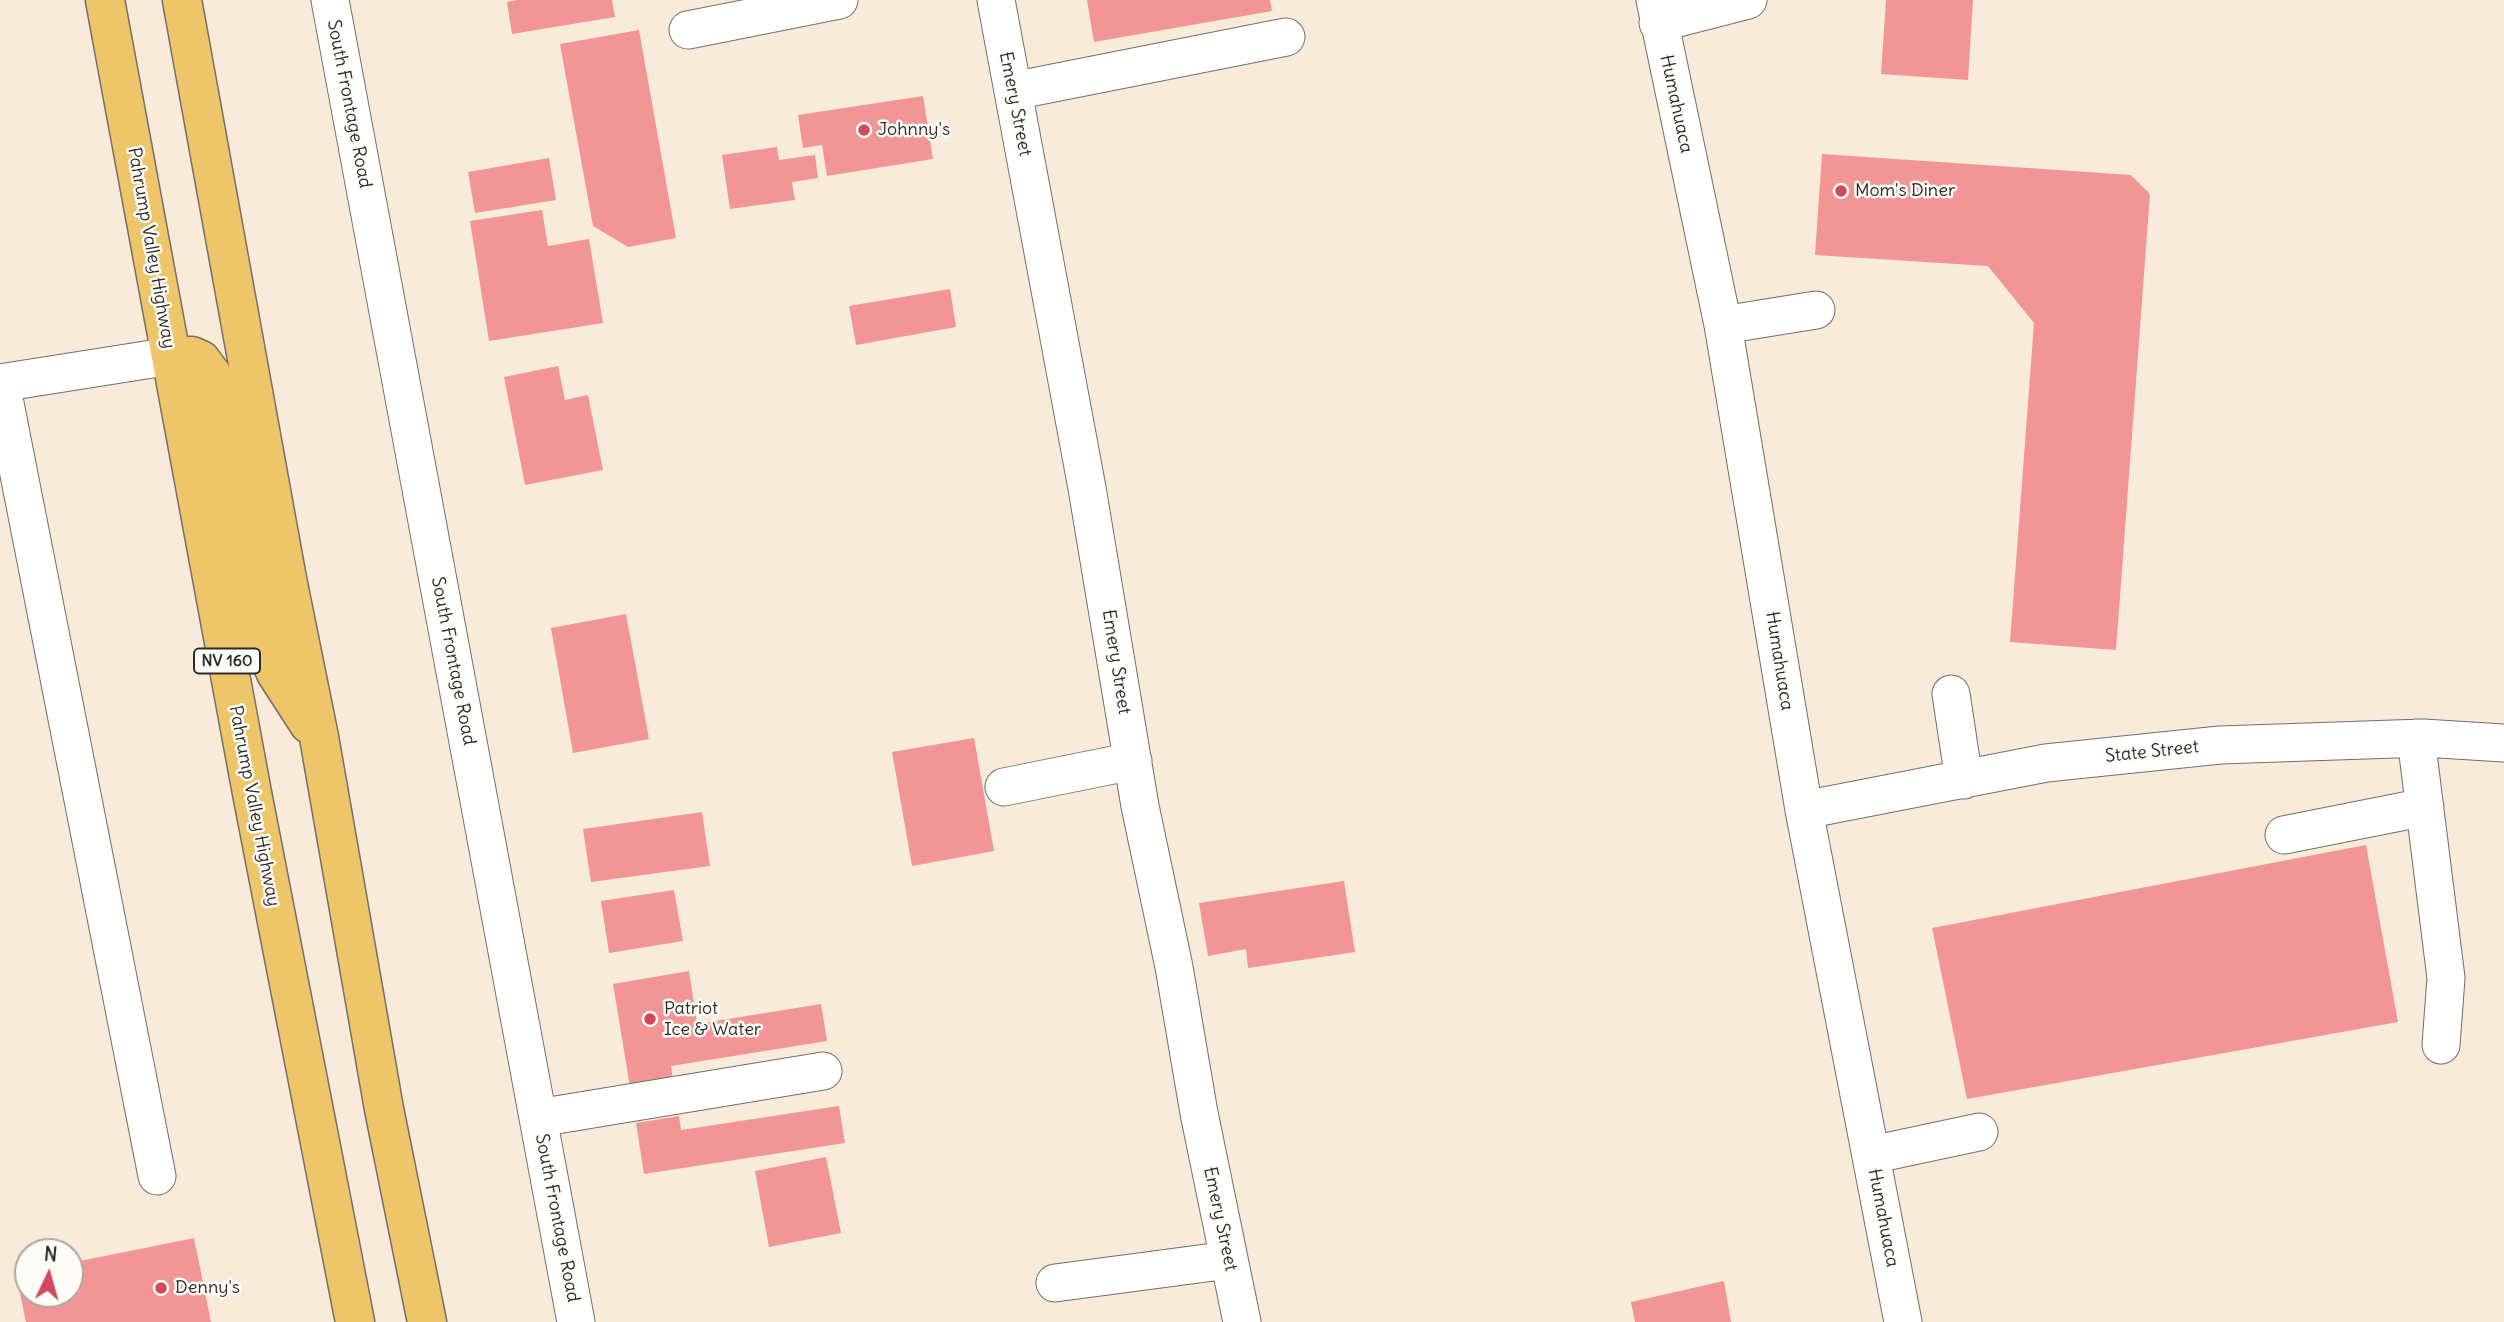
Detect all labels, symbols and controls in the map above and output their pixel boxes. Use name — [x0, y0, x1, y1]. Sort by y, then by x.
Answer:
street label: South Frontage Road — [322, 18, 376, 190]
street label: Emery Street — [994, 50, 1036, 158]
street label: Humahuaca — [1655, 53, 1697, 155]
place label: Johnny's — [878, 119, 950, 141]
marker: Johnny's — [856, 122, 872, 138]
street label: Pahrump Valley Highway — [123, 146, 179, 350]
place label: Mom's Diner — [1855, 180, 1955, 202]
marker: Mom's Diner — [1833, 183, 1849, 199]
street label: South Frontage Road — [426, 575, 480, 747]
street label: Emery Street — [1097, 608, 1135, 716]
street label: Humahuaca — [1761, 610, 1797, 712]
road number: NV 160 — [194, 648, 260, 674]
street label: Pahrump Valley Highway — [224, 704, 284, 908]
street label: State Street — [2104, 736, 2200, 768]
place label: Patriot Ice & Water — [664, 998, 761, 1040]
marker: Patriot Ice & Water — [642, 1011, 658, 1027]
street label: South Frontage Road — [530, 1132, 584, 1304]
street label: Emery Street — [1198, 1165, 1242, 1273]
street label: Humahuaca — [1863, 1167, 1903, 1269]
north arrow — [14, 1238, 84, 1308]
text: N — [43, 1242, 58, 1267]
place label: Denny's — [175, 1277, 240, 1299]
marker: Denny's — [153, 1280, 169, 1296]

